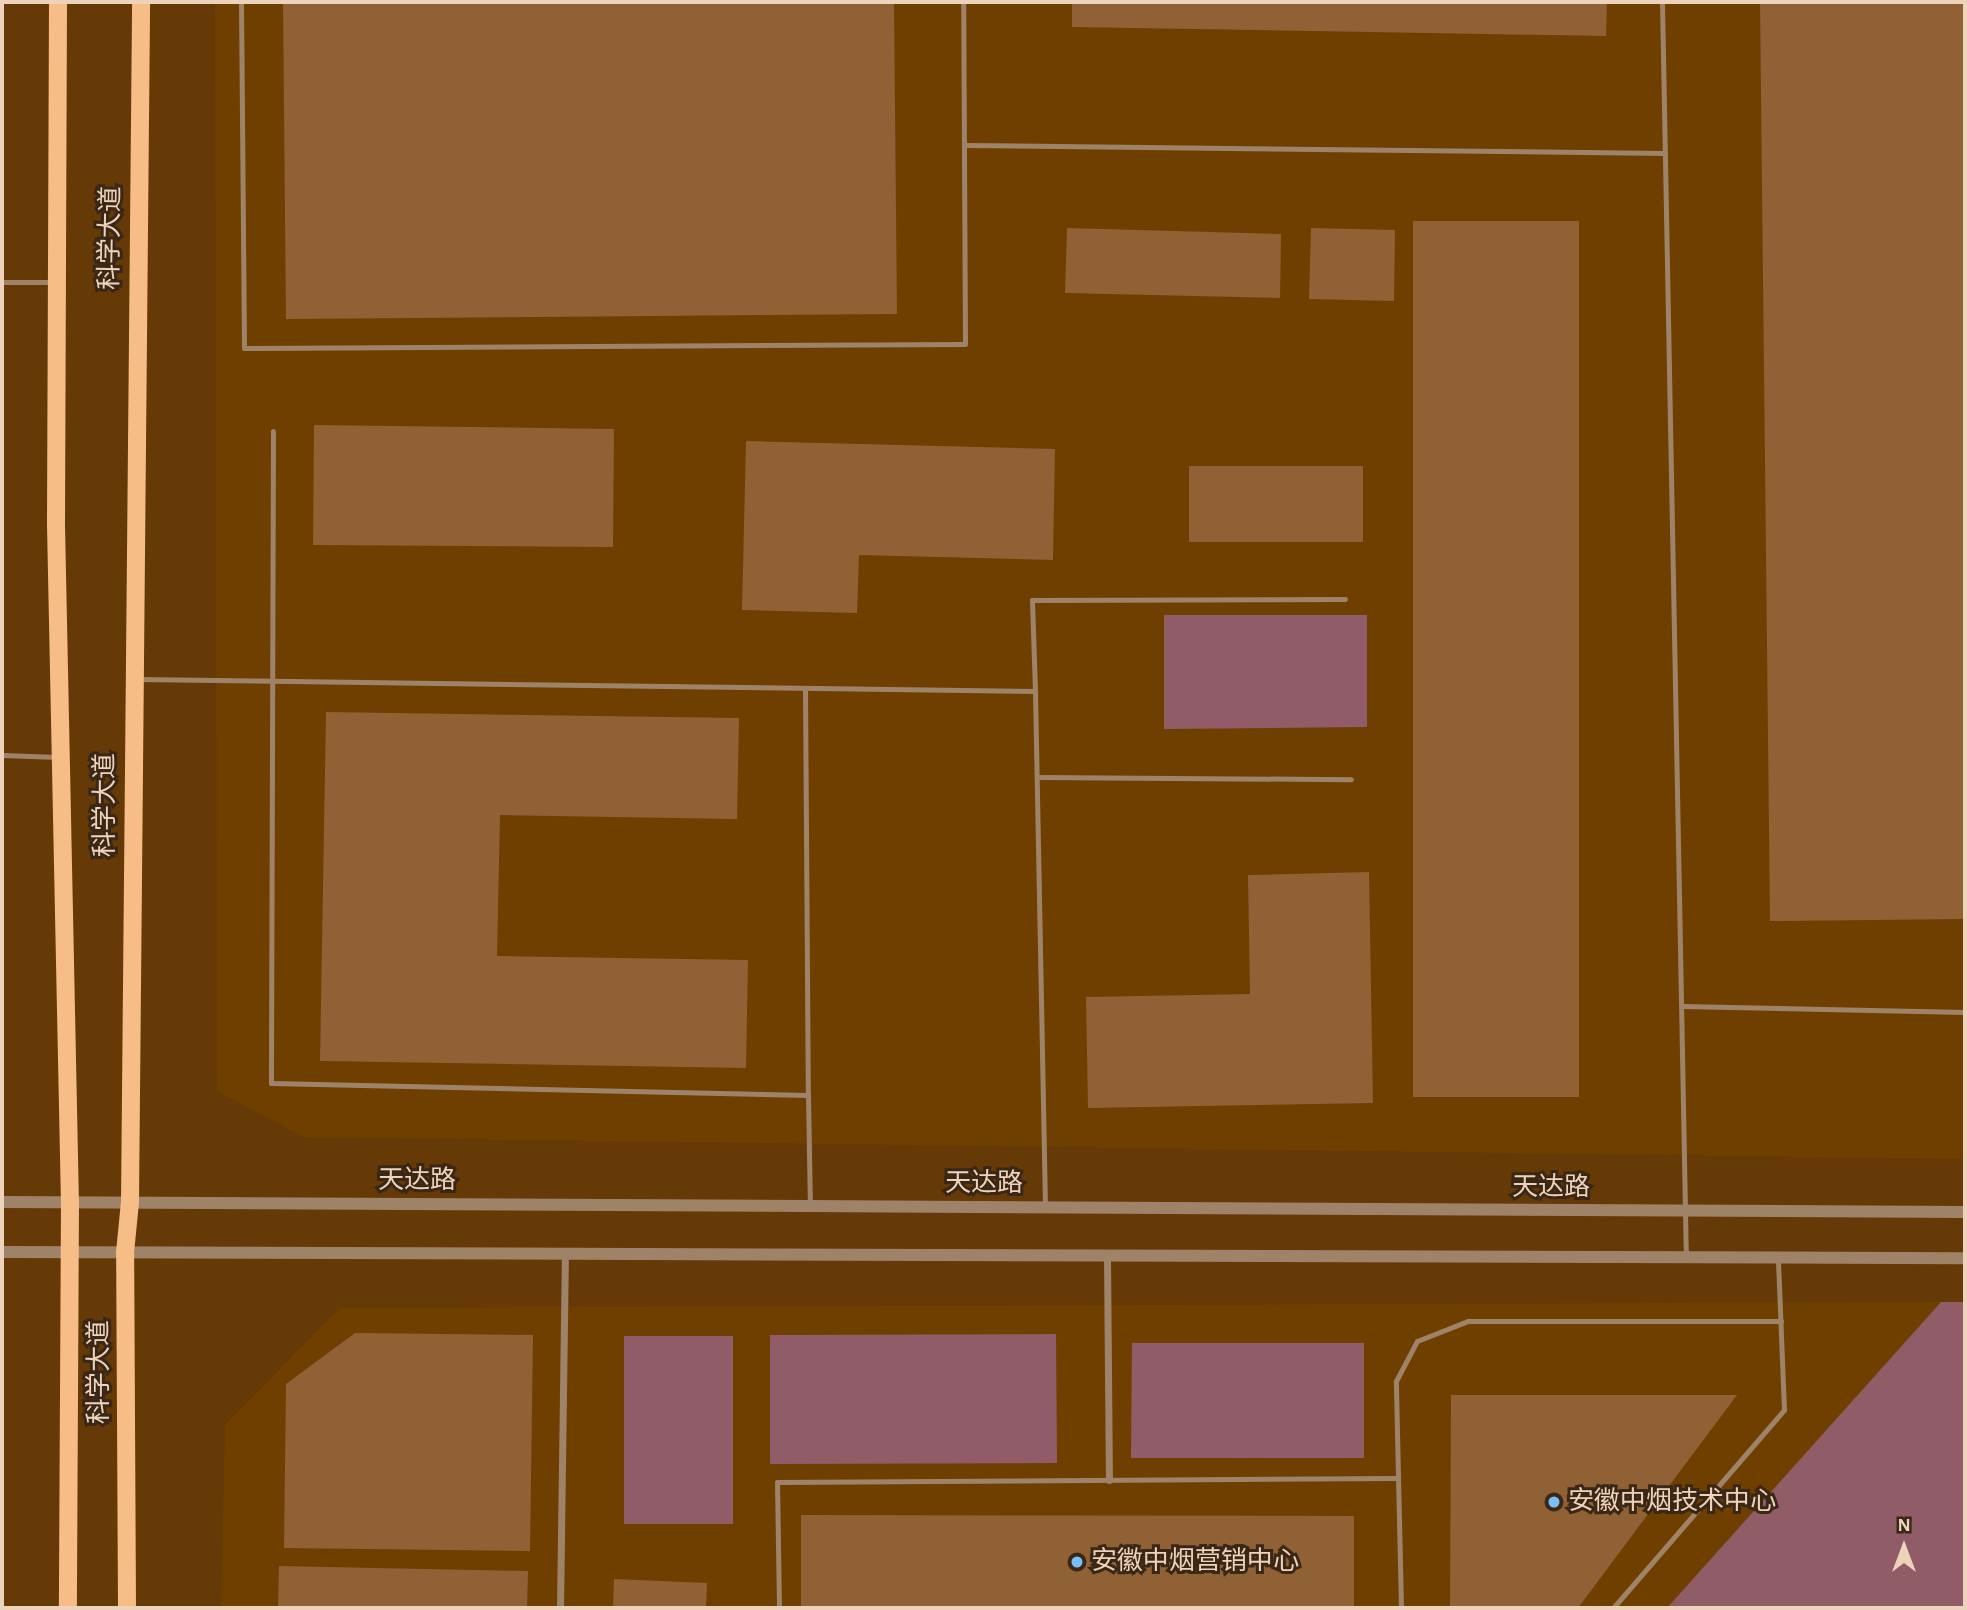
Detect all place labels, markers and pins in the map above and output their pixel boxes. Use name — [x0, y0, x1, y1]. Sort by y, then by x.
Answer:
place label: 安徽中烟技术中心 — [1568, 1486, 1776, 1518]
marker: 安徽中烟技术中心 — [1546, 1494, 1562, 1510]
place label: 安徽中烟营销中心 — [1091, 1546, 1299, 1578]
marker: 安徽中烟营销中心 — [1069, 1554, 1085, 1570]

